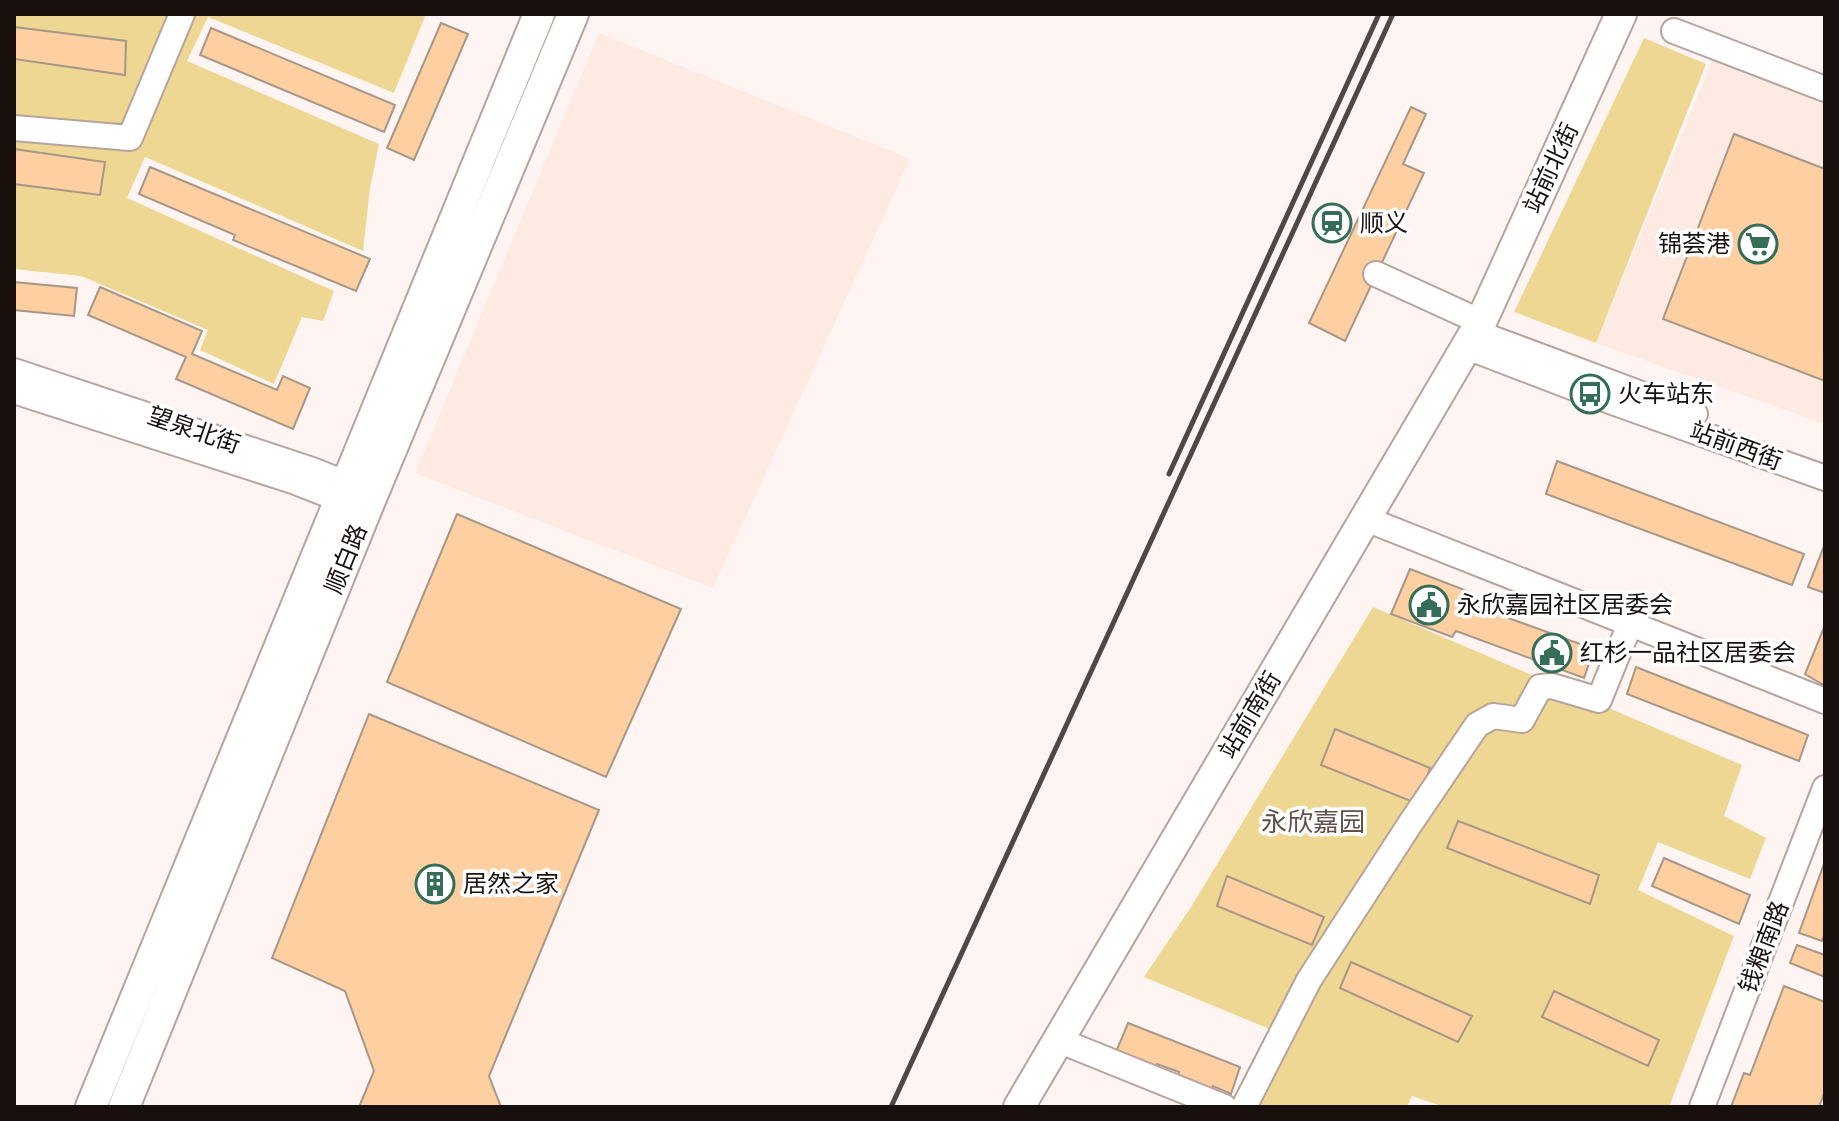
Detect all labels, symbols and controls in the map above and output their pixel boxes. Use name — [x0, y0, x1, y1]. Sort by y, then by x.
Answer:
street label: 站前北街 — [1518, 119, 1584, 217]
station icon: 顺义 — [1311, 202, 1353, 244]
place label: 顺义 — [1360, 209, 1408, 237]
supermarket icon: 锦荟港 — [1737, 223, 1779, 265]
place label: 锦荟港 — [1658, 230, 1730, 258]
bus stop icon: 火车站东 — [1569, 373, 1611, 415]
place label: 火车站东 — [1618, 380, 1714, 408]
street label: 望泉北街 — [144, 401, 244, 459]
street label: 站前西街 — [1686, 416, 1786, 476]
street label: 顺白路 — [320, 520, 372, 598]
public building icon: 永欣嘉园社区居委会 — [1408, 584, 1450, 626]
place label: 永欣嘉园社区居委会 — [1457, 591, 1673, 619]
public building icon: 红杉一品社区居委会 — [1531, 632, 1573, 674]
place label: 红杉一品社区居委会 — [1580, 639, 1796, 667]
street label: 站前南街 — [1213, 667, 1287, 763]
district label: 永欣嘉园 — [1261, 807, 1365, 837]
building icon: 居然之家 — [414, 863, 456, 905]
place label: 居然之家 — [463, 870, 559, 898]
street label: 钱粮南路 — [1734, 897, 1794, 997]

